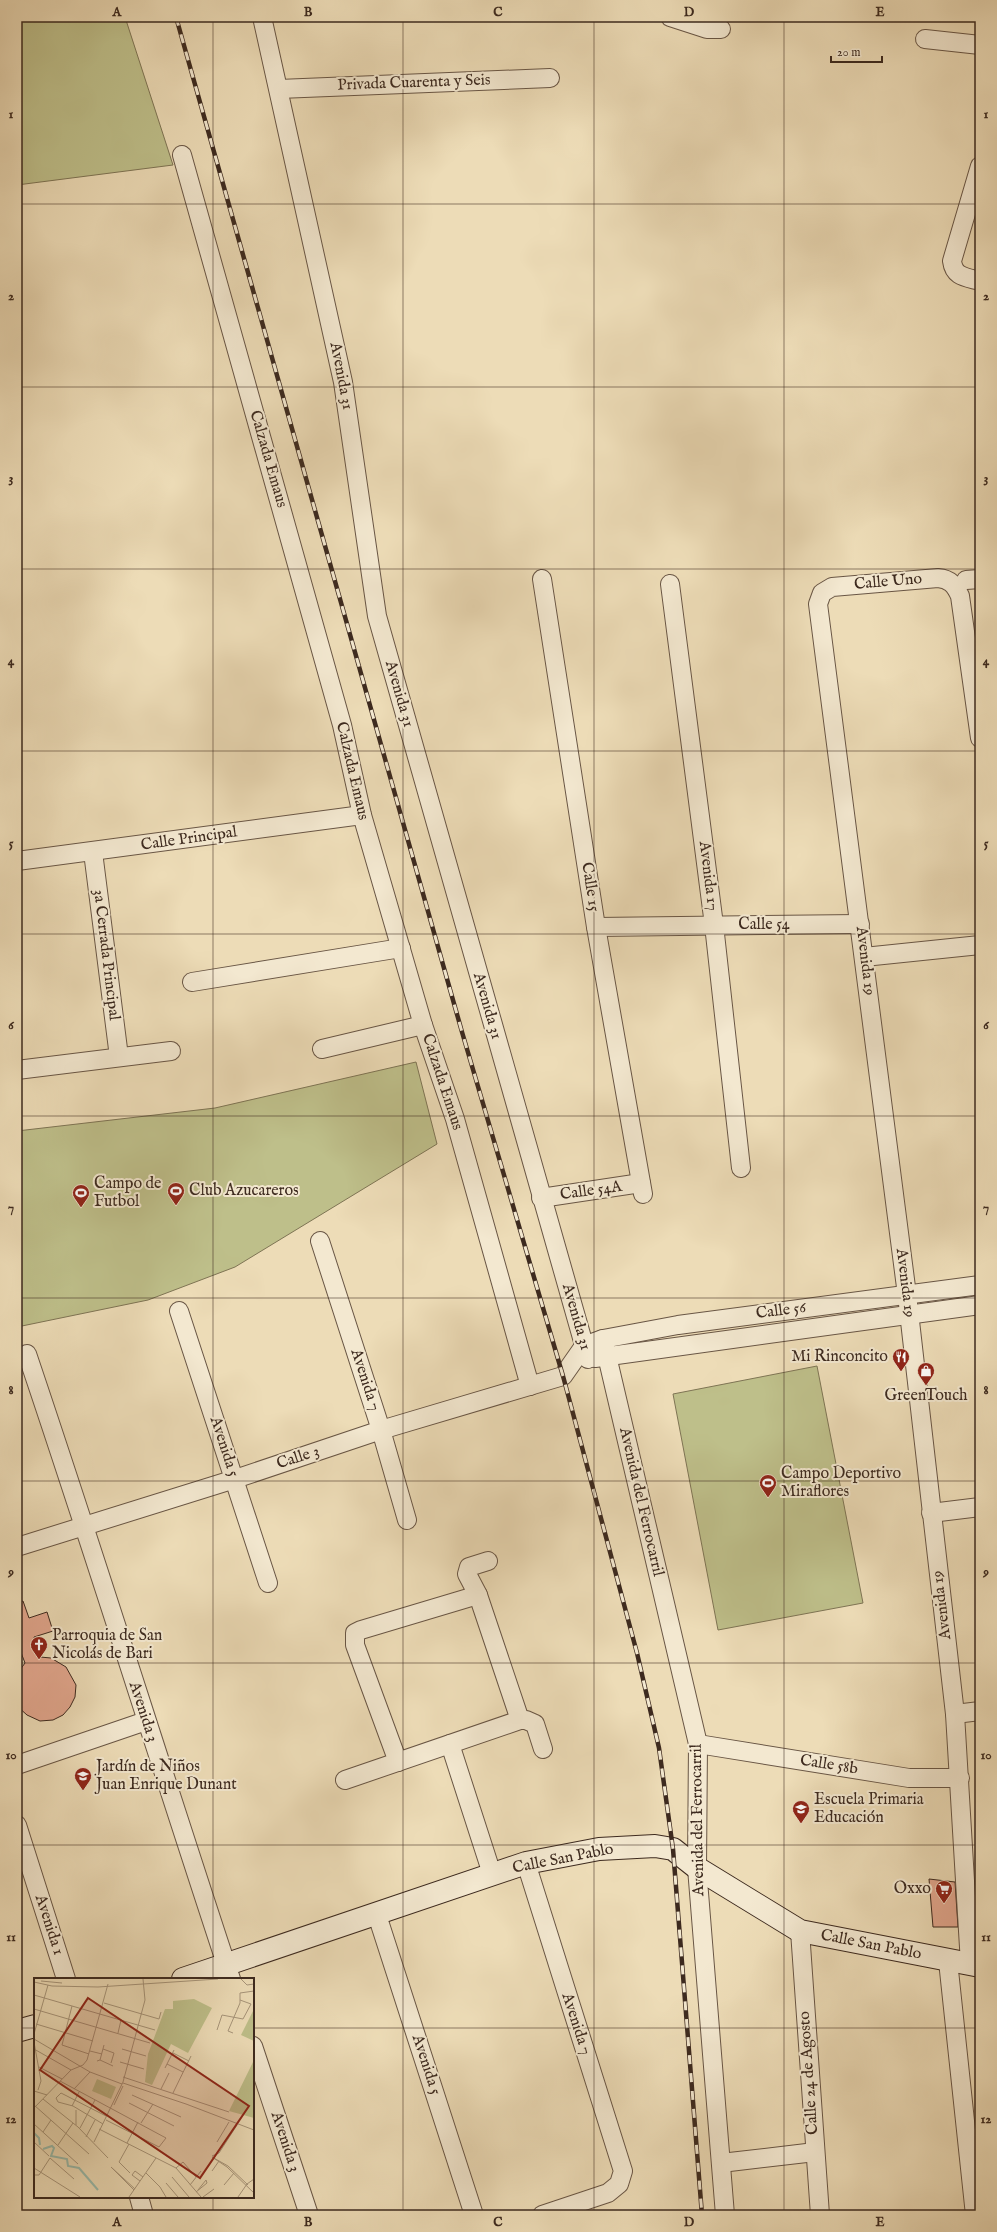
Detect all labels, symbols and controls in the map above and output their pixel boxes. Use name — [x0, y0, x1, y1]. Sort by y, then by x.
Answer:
text: A — [112, 4, 123, 21]
text: B — [304, 4, 313, 21]
text: C — [493, 4, 503, 21]
text: D — [684, 4, 695, 21]
text: E — [875, 4, 885, 21]
scale bar — [831, 38, 882, 64]
text: 20 m — [837, 45, 860, 60]
street label: Privada Cuarenta y Seis — [337, 70, 491, 96]
text: 1 — [9, 106, 14, 123]
text: 1 — [984, 106, 989, 123]
text: 2 — [8, 288, 14, 305]
text: 2 — [983, 288, 989, 305]
street label: Avenida 31 — [324, 340, 357, 412]
street label: Calzada Emaus — [245, 408, 292, 510]
text: 3 — [9, 470, 14, 487]
text: 3 — [984, 470, 989, 487]
street label: Calle Uno — [853, 569, 923, 595]
text: 4 — [8, 653, 15, 670]
text: 4 — [983, 653, 990, 670]
street label: Avenida 31 — [380, 657, 418, 730]
street label: Calzada Emaus — [331, 720, 373, 822]
street label: Calle Principal — [140, 822, 239, 856]
text: 5 — [9, 835, 14, 852]
text: 5 — [984, 835, 989, 852]
street label: Avenida 17 — [694, 839, 722, 912]
street label: Calle 15 — [576, 861, 604, 913]
street label: 3a Cerrada Principal — [88, 888, 124, 1022]
street label: Calle 54 — [738, 915, 790, 935]
street label: Avenida 19 — [851, 924, 879, 997]
street label: Avenida 31 — [468, 969, 506, 1042]
text: 6 — [8, 1017, 14, 1034]
text: 6 — [983, 1017, 989, 1034]
street label: Calzada Emaus — [417, 1031, 467, 1133]
place label: Campo de Futbol — [94, 1174, 161, 1212]
street label: Calle 54A — [559, 1177, 624, 1205]
sports icon: Club Azucareros — [166, 1181, 186, 1206]
place label: Club Azucareros — [189, 1181, 299, 1201]
sports icon: Campo de Futbol — [71, 1183, 91, 1208]
text: 7 — [8, 1200, 14, 1217]
text: 7 — [983, 1200, 989, 1217]
street label: Avenida 19 — [891, 1246, 919, 1319]
street label: Avenida 31 — [557, 1280, 595, 1353]
street label: Calle 56 — [755, 1298, 807, 1324]
street label: Avenida 7 — [345, 1346, 384, 1414]
place label: Mi Rinconcito — [791, 1347, 888, 1367]
restaurant icon: Mi Rinconcito — [891, 1347, 911, 1372]
shop icon: GreenTouch — [916, 1361, 936, 1386]
text: 8 — [8, 1382, 14, 1399]
text: 8 — [983, 1382, 989, 1399]
place label: GreenTouch — [884, 1386, 968, 1406]
street label: Avenida 5 — [205, 1413, 243, 1480]
street label: Avenida del Ferrocarril — [614, 1425, 668, 1579]
street label: Calle 3 — [274, 1442, 322, 1474]
place label: Campo Deportivo Miraflores — [781, 1464, 901, 1502]
sports icon: Campo Deportivo Miraflores — [758, 1473, 778, 1498]
text: 9 — [7, 1564, 14, 1581]
text: 9 — [982, 1564, 989, 1581]
street label: Avenida 19 — [928, 1569, 956, 1642]
place label: Parroquia de San Nicolás de Bari — [52, 1626, 163, 1664]
church icon: Parroquia de San Nicolás de Bari — [29, 1635, 49, 1660]
street label: Avenida 3 — [124, 1678, 162, 1745]
street label: Avenida del Ferrocarril — [687, 1743, 709, 1897]
text: 10 — [5, 1747, 17, 1764]
text: 10 — [980, 1747, 992, 1764]
street label: Calle 58b — [799, 1751, 860, 1780]
place label: Jardín de Niños Juan Enrique Dunant — [94, 1757, 237, 1795]
school or university icon: Jardín de Niños Juan Enrique Dunant — [73, 1766, 93, 1791]
place label: Escuela Primaria Educación — [814, 1790, 924, 1828]
school or university icon: Escuela Primaria Educación — [791, 1799, 811, 1824]
street label: Calle San Pablo — [511, 1839, 616, 1879]
place label: Oxxo — [894, 1879, 931, 1899]
supermarket icon: Oxxo — [934, 1879, 954, 1904]
street label: Avenida 1 — [30, 1891, 68, 1958]
street label: Calle San Pablo — [819, 1925, 924, 1965]
text: 11 — [6, 1929, 16, 1946]
text: 11 — [981, 1929, 991, 1946]
inset map — [34, 1978, 254, 2198]
street label: Avenida 7 — [556, 1990, 595, 2058]
street label: Calle 24 de Agosto — [795, 2010, 823, 2135]
street label: Avenida 5 — [407, 2031, 445, 2098]
street label: Avenida 3 — [266, 2108, 304, 2175]
text: 12 — [6, 2111, 16, 2128]
text: 12 — [981, 2111, 991, 2128]
text: A — [112, 2214, 123, 2231]
text: B — [304, 2214, 313, 2231]
text: C — [493, 2214, 503, 2231]
text: D — [684, 2214, 695, 2231]
text: E — [875, 2214, 885, 2231]

